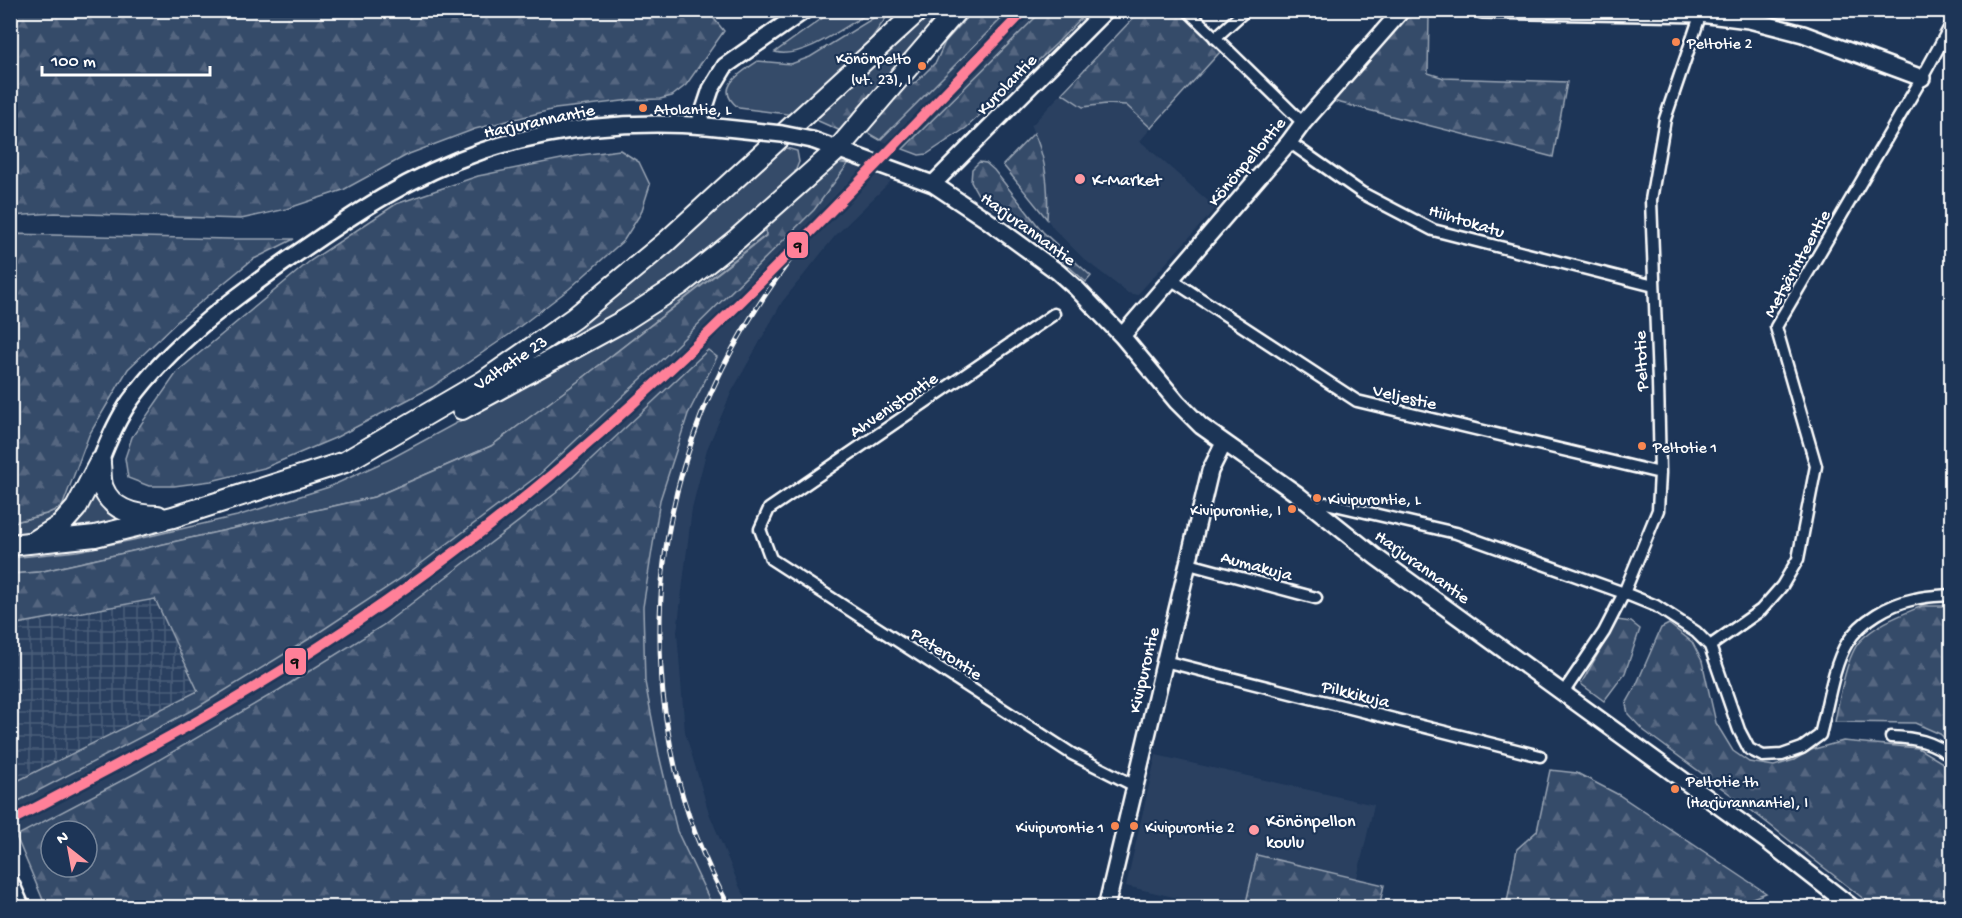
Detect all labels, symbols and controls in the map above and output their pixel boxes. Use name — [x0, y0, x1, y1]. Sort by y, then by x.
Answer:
marker: Peltotie 2 — [1670, 36, 1682, 48]
place label: Peltotie 2 — [1686, 36, 1752, 55]
scale bar — [42, 39, 210, 77]
street label: Kurolantie — [973, 50, 1043, 121]
place label: Könönpelto (vt. 23), I — [836, 51, 911, 91]
text: 100 m — [50, 52, 96, 73]
marker: Könönpelto (vt. 23), I — [916, 60, 928, 72]
street label: Harjurannantie — [482, 100, 598, 144]
marker: Atolantie, L — [637, 102, 649, 114]
place label: Atolantie, L — [654, 102, 732, 121]
street label: Könönpellontie — [1204, 113, 1292, 212]
place label: K-Market — [1092, 171, 1163, 192]
marker: K-Market — [1073, 172, 1087, 186]
street label: Harjurannantie — [976, 188, 1080, 272]
street label: Hiihtokatu — [1426, 201, 1507, 244]
street label: Metsärinteentie — [1760, 206, 1837, 322]
line badge: 9 — [786, 231, 809, 259]
text: 9 — [793, 239, 802, 258]
street label: Peltotie — [1631, 330, 1654, 392]
street label: Valtatie 23 — [470, 332, 552, 397]
street label: Ahvenistontie — [846, 368, 943, 443]
street label: Veljestie — [1369, 381, 1439, 416]
marker: Peltotie 1 — [1636, 440, 1648, 452]
place label: Peltotie 1 — [1652, 440, 1717, 459]
marker: Kivipurontie, L — [1311, 492, 1323, 504]
place label: Kivipurontie, L — [1328, 492, 1422, 511]
place label: Kivipurontie, I — [1190, 503, 1281, 522]
marker: Kivipurontie, I — [1286, 503, 1298, 515]
street label: Harjurannantie — [1370, 526, 1474, 610]
street label: Aumakuja — [1218, 548, 1296, 587]
street label: Paterontie — [905, 624, 986, 686]
street label: Kivipurontie — [1125, 625, 1166, 716]
line badge: 9 — [284, 647, 307, 676]
text: 9 — [290, 655, 299, 674]
street label: Pilkkikuja — [1318, 677, 1393, 714]
place label: Peltotie th (Harjurannantie), I — [1685, 774, 1808, 814]
marker: Peltotie th (Harjurannantie), I — [1669, 783, 1681, 795]
place label: Könönpellon koulu — [1266, 812, 1356, 854]
north arrow — [39, 819, 99, 879]
place label: Kivipurontie 1 — [1016, 820, 1104, 839]
marker: Kivipurontie 1 — [1109, 820, 1121, 832]
marker: Kivipurontie 2 — [1128, 820, 1140, 832]
place label: Kivipurontie 2 — [1145, 820, 1235, 839]
marker: Könönpellon koulu — [1247, 823, 1261, 837]
text: N — [54, 828, 73, 850]

